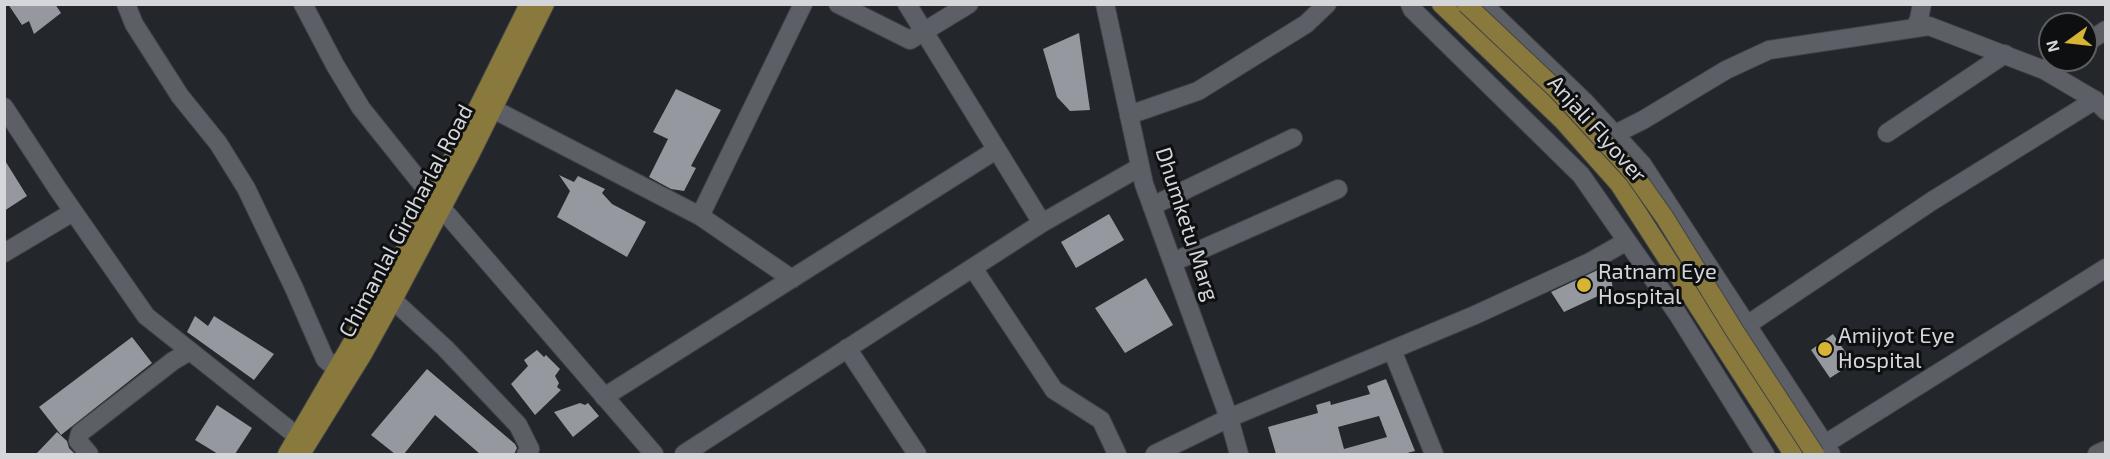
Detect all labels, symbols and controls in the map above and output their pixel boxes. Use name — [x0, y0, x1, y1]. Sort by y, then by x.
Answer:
north arrow — [2038, 12, 2098, 72]
text: N — [2041, 38, 2063, 54]
street label: Anjali Flyover — [1542, 70, 1652, 188]
street label: Chimanlal Girdharlal Road — [333, 100, 479, 342]
street label: Dhumketu Marg — [1150, 144, 1224, 304]
place label: Ratnam Eye Hospital — [1598, 259, 1717, 310]
marker: Ratnam Eye Hospital — [1575, 276, 1593, 294]
place label: Amijyot Eye Hospital — [1838, 323, 1955, 374]
marker: Amijyot Eye Hospital — [1816, 340, 1834, 358]

